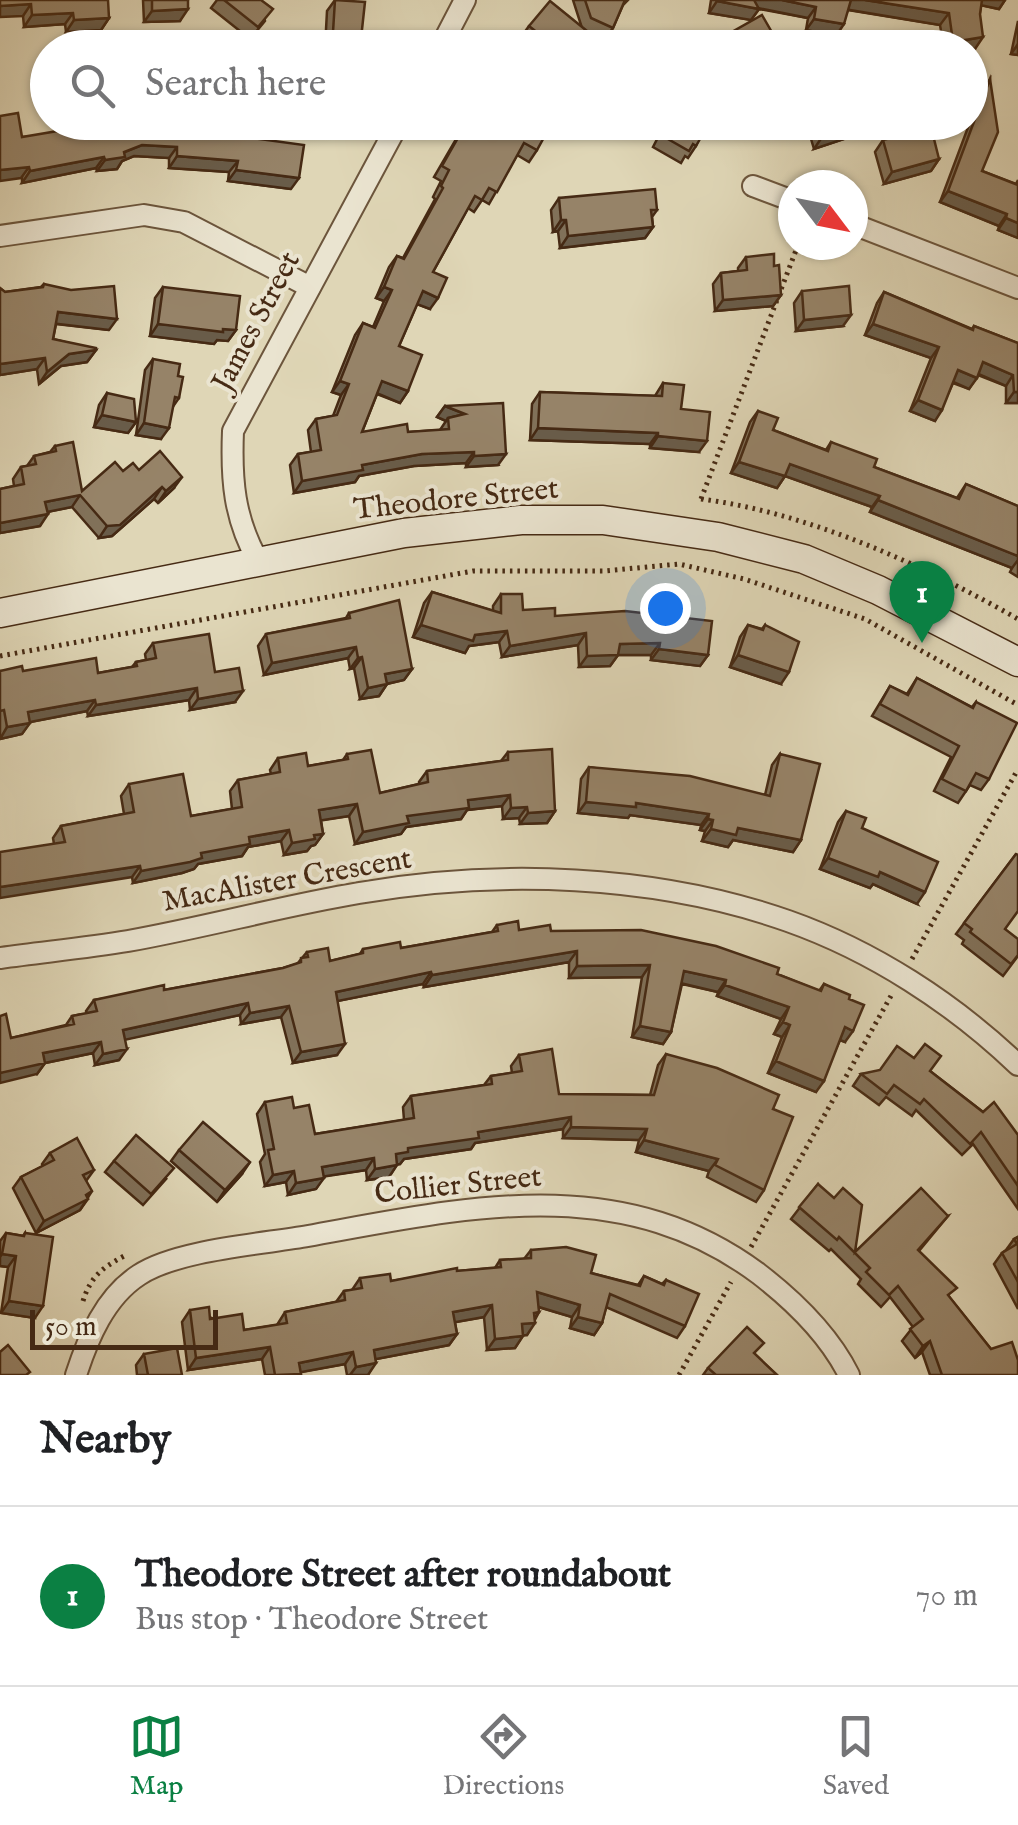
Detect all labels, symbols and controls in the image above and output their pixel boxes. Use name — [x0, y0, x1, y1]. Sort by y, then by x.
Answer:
search box — [30, 30, 988, 140]
icon: search — [65, 58, 120, 113]
text: Search here — [145, 61, 326, 109]
north arrow — [778, 170, 868, 260]
street label: James Street — [203, 246, 310, 401]
street label: Theodore Street — [352, 470, 560, 530]
pin: 1 — [890, 560, 954, 643]
your location — [640, 583, 691, 634]
street label: MacAlister Crescent — [159, 840, 415, 922]
street label: Collier Street — [373, 1158, 543, 1214]
scale bar — [30, 1305, 218, 1350]
text: 50 m — [45, 1310, 97, 1345]
text: Nearby — [40, 1414, 171, 1467]
text: Theodore Street after roundabout — [135, 1552, 671, 1600]
text: 1 — [67, 1576, 78, 1617]
text: 70 m — [916, 1576, 978, 1617]
text: Bus stop · Theodore Street — [135, 1600, 488, 1641]
tab: Map — [129, 1709, 184, 1804]
tab: Directions — [442, 1709, 564, 1804]
tab: Saved — [823, 1709, 889, 1804]

